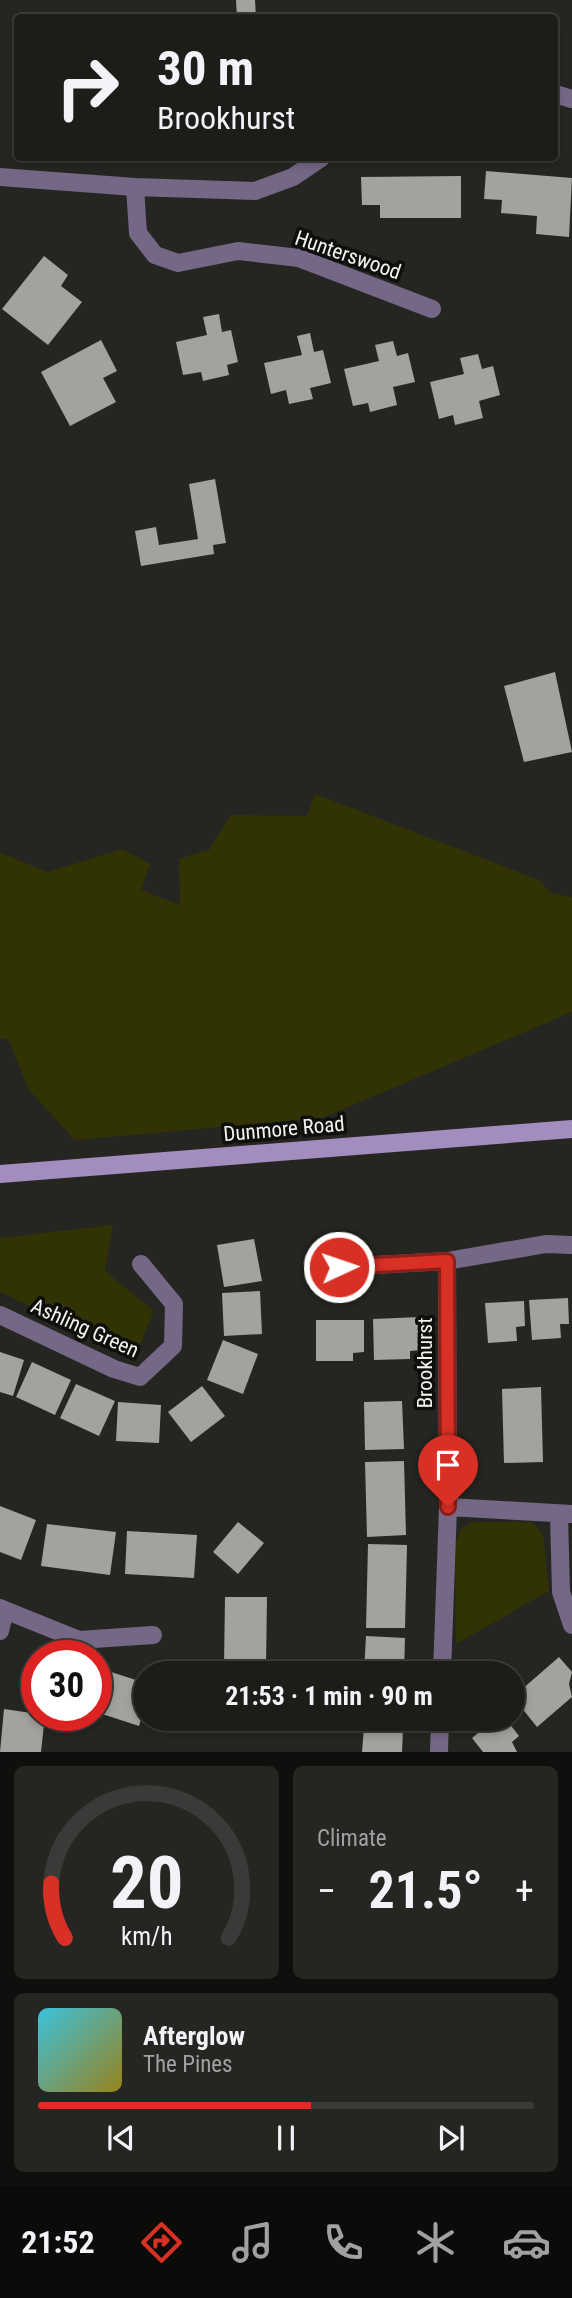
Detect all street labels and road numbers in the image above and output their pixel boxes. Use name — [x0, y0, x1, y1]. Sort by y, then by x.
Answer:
street label: Hunterswood — [292, 226, 404, 284]
street label: Dunmore Road — [222, 1112, 346, 1146]
street label: Ashling Green — [27, 1294, 143, 1362]
street label: Brookhurst — [413, 1318, 437, 1408]

